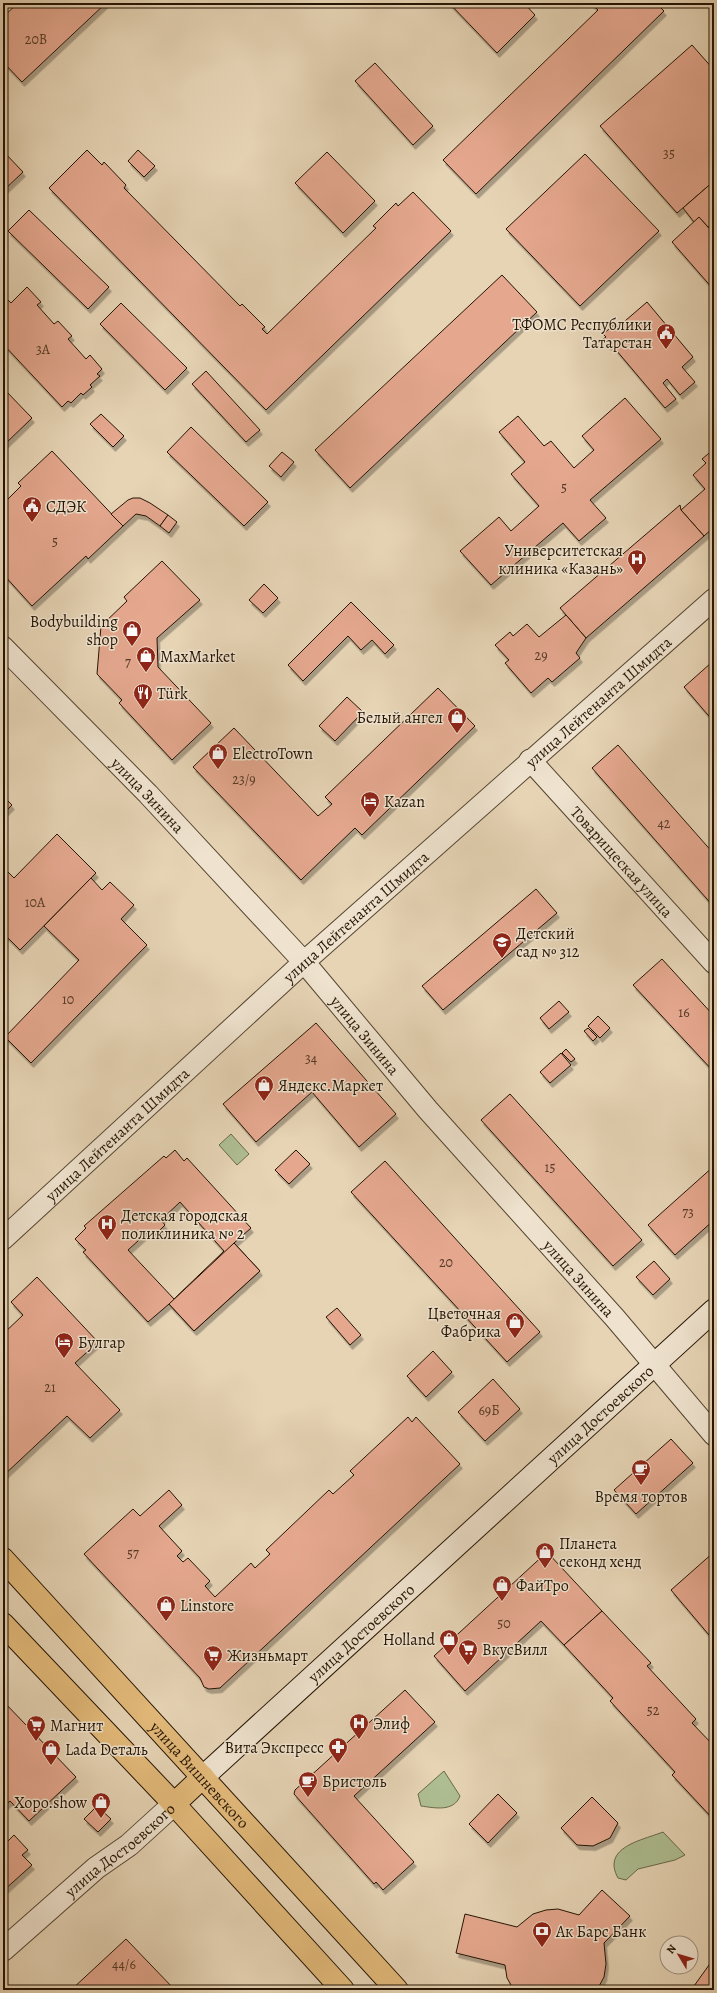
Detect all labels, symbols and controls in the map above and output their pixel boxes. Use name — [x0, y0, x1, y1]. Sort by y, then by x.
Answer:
house number: 20В — [25, 30, 47, 49]
house number: 35 — [663, 144, 675, 163]
place label: ТФОМС Республики Татарстан — [512, 314, 652, 354]
public building icon: ТФОМС Республики Татарстан — [655, 322, 677, 350]
house number: 3А — [36, 340, 51, 359]
house number: 5 — [561, 478, 567, 497]
public building icon: СДЭК — [21, 495, 43, 523]
place label: СДЭК — [46, 496, 87, 518]
house number: 5 — [52, 532, 58, 551]
place label: Университетская клиника «Казань» — [499, 540, 623, 580]
hospital icon: Университетская клиника «Казань» — [626, 548, 648, 576]
place label: Bodybuilding shop — [30, 611, 118, 651]
shop icon: Bodybuilding shop — [121, 619, 143, 647]
street label: улица Лейтенанта Шмидта — [520, 631, 677, 774]
shop icon: MaxMarket — [135, 645, 157, 673]
place label: MaxMarket — [160, 646, 236, 668]
house number: 29 — [534, 646, 548, 665]
house number: 7 — [125, 653, 131, 672]
restaurant icon: Türk — [132, 682, 154, 710]
place label: Türk — [157, 683, 188, 705]
shop icon: Белый ангел — [446, 706, 468, 734]
place label: Белый ангел — [356, 707, 443, 729]
shop icon: ElectroTown — [207, 742, 229, 770]
place label: ElectroTown — [232, 743, 313, 765]
street label: улица Зинина — [105, 752, 189, 839]
house number: 23/9 — [232, 770, 256, 789]
hotel icon: Kazan — [359, 790, 381, 818]
place label: Kazan — [384, 791, 425, 813]
street label: Товарищеская улица — [565, 802, 678, 923]
house number: 42 — [658, 814, 671, 833]
street label: улица Лейтенанта Шмидта — [278, 846, 435, 989]
house number: 10А — [25, 893, 46, 912]
place label: Детский сад № 312 — [516, 923, 580, 963]
school or university icon: Детский сад № 312 — [491, 931, 513, 959]
house number: 10 — [62, 990, 74, 1009]
street label: улица Зинина — [324, 991, 404, 1080]
house number: 16 — [678, 1003, 690, 1022]
house number: 34 — [305, 1049, 317, 1068]
street label: улица Лейтенанта Шмидта — [40, 1063, 195, 1207]
shop icon: Яндекс.Маркет — [253, 1074, 275, 1102]
place label: Яндекс.Маркет — [278, 1075, 383, 1097]
house number: 15 — [545, 1158, 555, 1177]
house number: 73 — [682, 1203, 694, 1222]
place label: Детская городская поликлиника № 2 — [121, 1205, 248, 1245]
hospital icon: Детская городская поликлиника № 2 — [96, 1213, 118, 1241]
street label: улица Зинина — [537, 1235, 620, 1323]
house number: 20 — [439, 1253, 453, 1272]
place label: Цветочная Фабрика — [427, 1303, 502, 1343]
shop icon: Цветочная Фабрика — [504, 1311, 526, 1339]
hotel icon: Булгар — [53, 1331, 75, 1359]
place label: Булгар — [78, 1332, 125, 1354]
street label: улица Достоевского — [542, 1360, 659, 1470]
house number: 21 — [44, 1378, 56, 1397]
house number: 69Б — [478, 1401, 500, 1420]
cafe icon: Время тортов — [630, 1458, 652, 1486]
place label: Время тортов — [594, 1486, 688, 1508]
place label: Планета секонд хенд — [559, 1533, 642, 1573]
shop icon: Планета секонд хенд — [534, 1541, 556, 1569]
house number: 57 — [127, 1544, 139, 1563]
shop icon: ФайТро — [491, 1574, 513, 1602]
place label: ФайТро — [516, 1575, 569, 1597]
street label: улица Достоевского — [303, 1579, 420, 1688]
shop icon: Linstore — [155, 1594, 177, 1622]
place label: Linstore — [180, 1595, 234, 1617]
house number: 50 — [497, 1614, 511, 1633]
shop icon: Holland — [438, 1628, 460, 1656]
place label: Holland — [383, 1629, 435, 1651]
supermarket icon: ВкусВилл — [457, 1638, 479, 1666]
place label: ВкусВилл — [482, 1639, 548, 1661]
supermarket icon: Жизньмарт — [202, 1644, 224, 1672]
place label: Жизньмарт — [227, 1645, 308, 1667]
house number: 52 — [647, 1701, 660, 1720]
hospital icon: Элиф — [348, 1712, 370, 1740]
place label: Элиф — [373, 1713, 410, 1735]
supermarket icon: Магнит — [25, 1714, 47, 1742]
place label: Магнит — [50, 1715, 103, 1737]
street label: улица Вишневского — [144, 1716, 254, 1834]
pharmacy icon: Вита Экспресс — [327, 1736, 349, 1764]
place label: Вита Экспресс — [224, 1737, 324, 1759]
shop icon: Lada Dеталь — [40, 1738, 62, 1766]
place label: Lada Dеталь — [65, 1739, 148, 1761]
cafe icon: Бристоль — [297, 1770, 319, 1798]
place label: Бристоль — [322, 1771, 386, 1793]
shop icon: Хоро.show — [90, 1791, 112, 1819]
place label: Хоро.show — [14, 1792, 88, 1814]
street label: улица Достоевского — [60, 1798, 180, 1903]
bank icon: Ак Барс Банк — [531, 1920, 553, 1948]
place label: Ак Барс Банк — [555, 1921, 646, 1943]
north arrow — [659, 1935, 699, 1975]
text: N — [663, 1941, 680, 1957]
house number: 44/6 — [112, 1955, 136, 1974]

